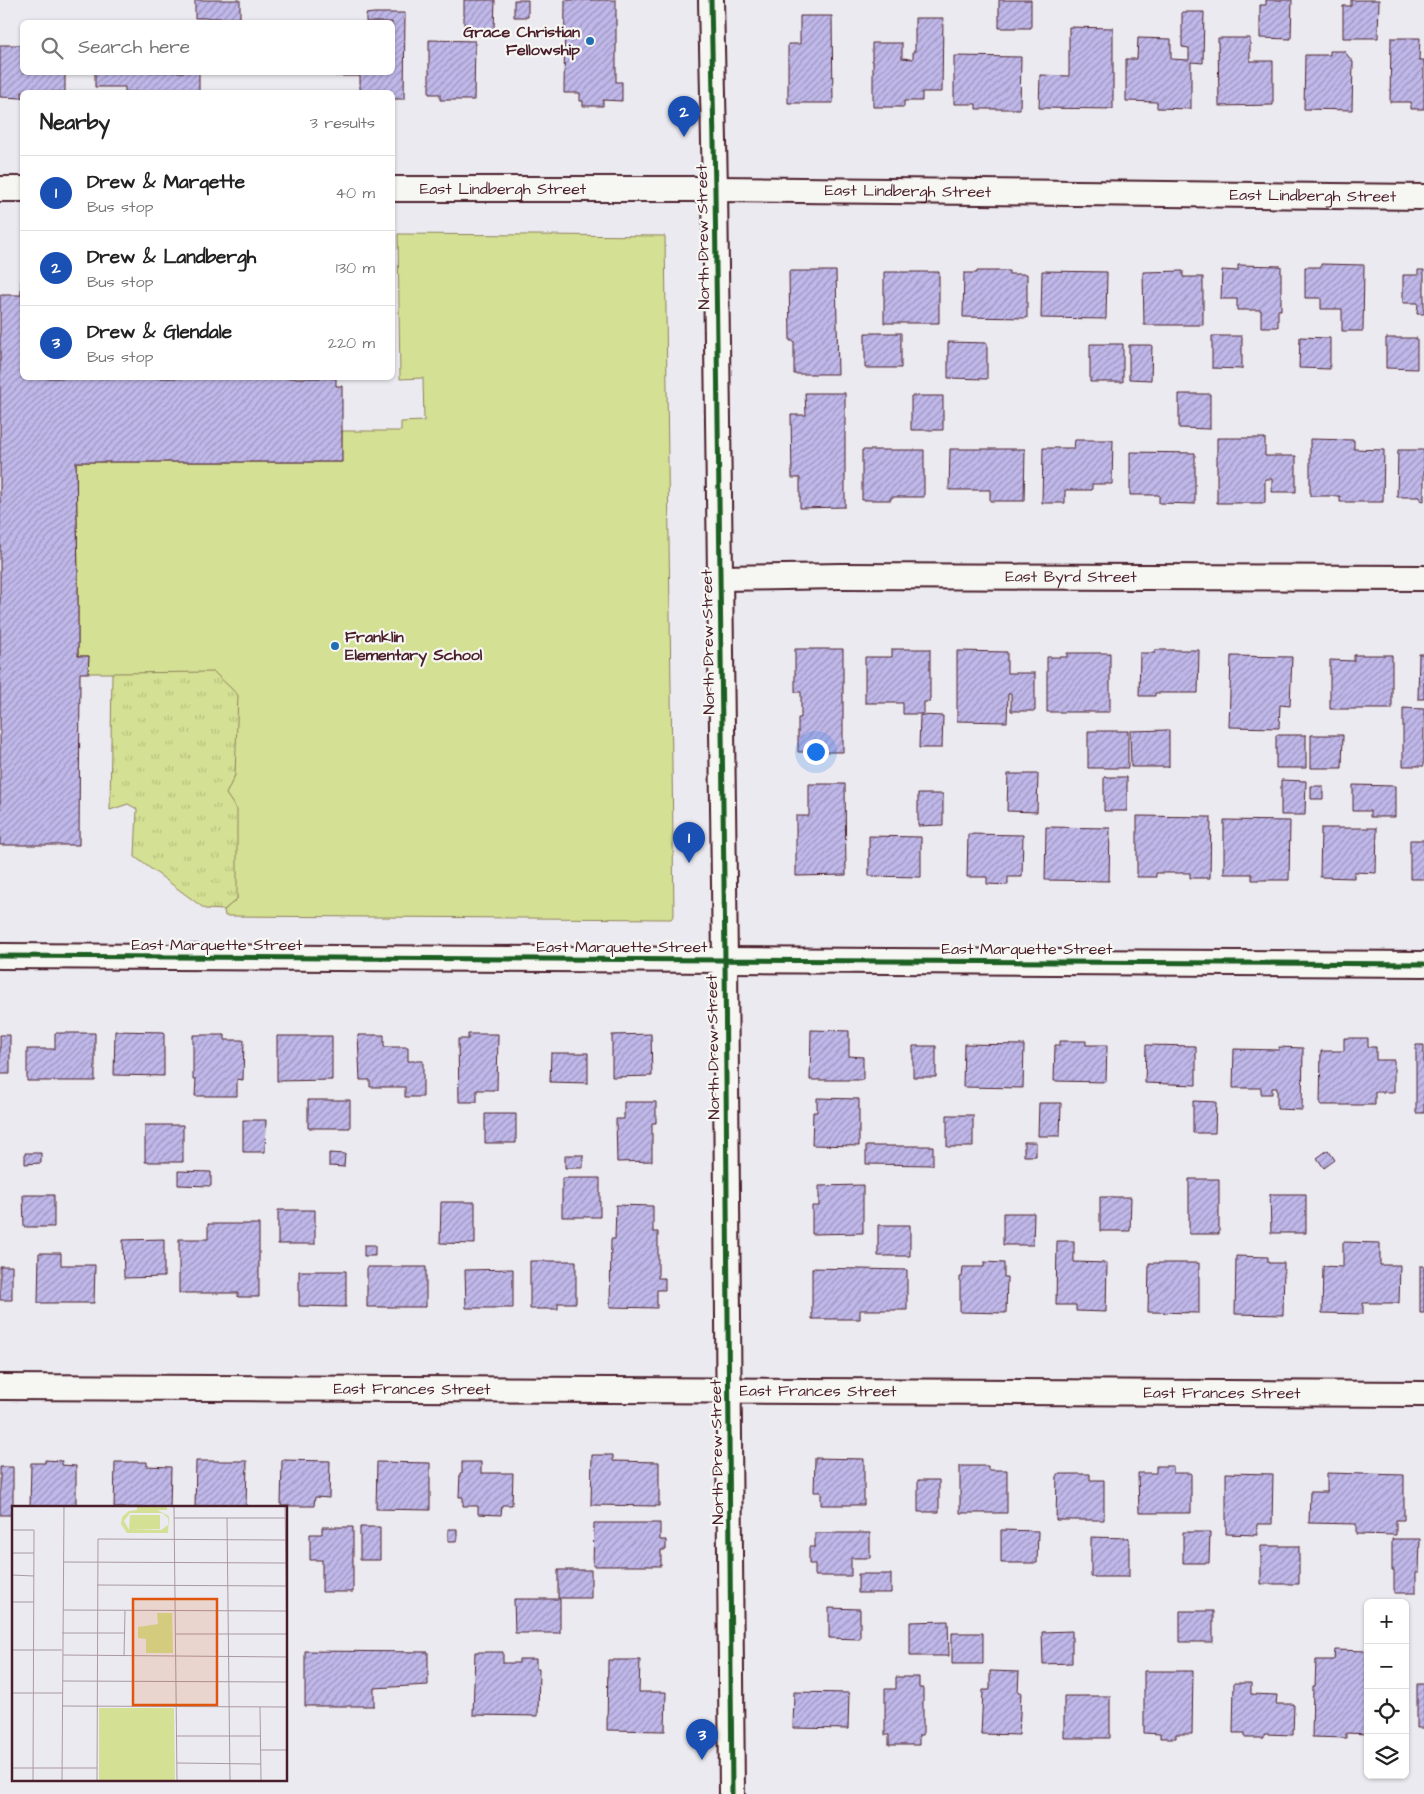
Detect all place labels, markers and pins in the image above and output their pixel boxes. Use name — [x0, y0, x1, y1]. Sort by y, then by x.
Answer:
place label: Grace Christian Fellowship — [463, 21, 580, 61]
marker: Grace Christian Fellowship — [584, 35, 596, 47]
pin: 2 — [668, 96, 700, 137]
place label: Franklin Elementary School — [345, 626, 483, 667]
marker: Franklin Elementary School — [329, 640, 341, 652]
pin: 1 — [673, 822, 705, 863]
pin: 3 — [686, 1719, 718, 1760]

